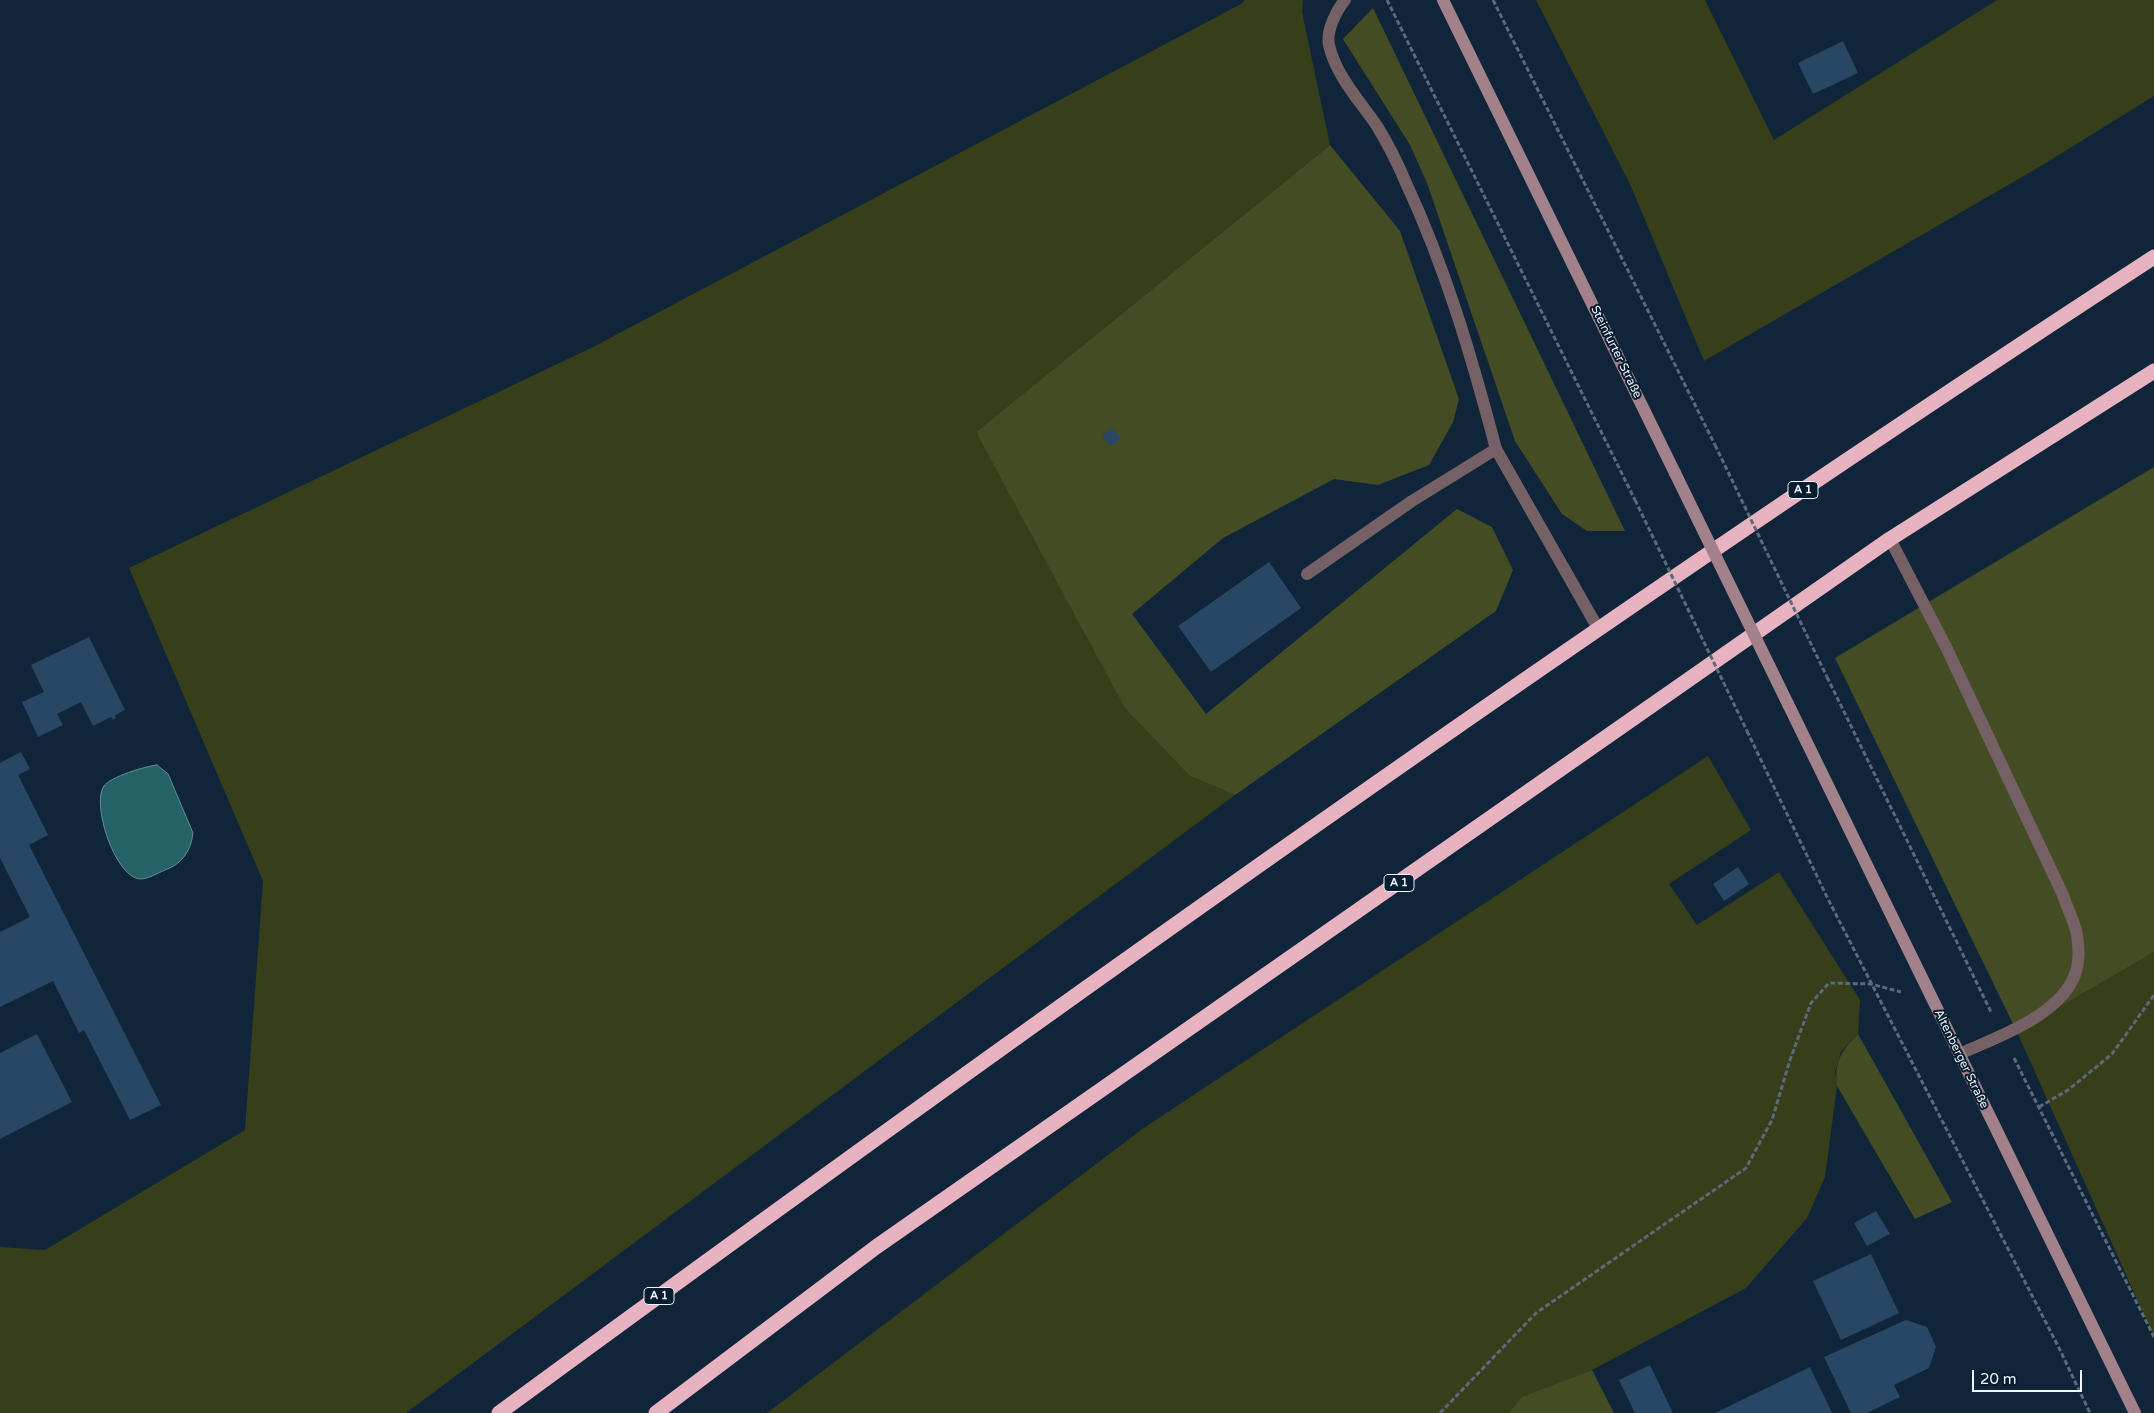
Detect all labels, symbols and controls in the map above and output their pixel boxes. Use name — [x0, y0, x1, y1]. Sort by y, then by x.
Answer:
street label: Steinfurter Straße — [1587, 303, 1645, 401]
road number: A 1 — [1788, 482, 1818, 498]
road number: A 1 — [1384, 874, 1414, 891]
street label: Altenberger Straße — [1931, 1007, 1991, 1111]
road number: A 1 — [644, 1288, 674, 1304]
scale bar — [1974, 1360, 2084, 1392]
text: 20 m — [1980, 1370, 2017, 1388]

